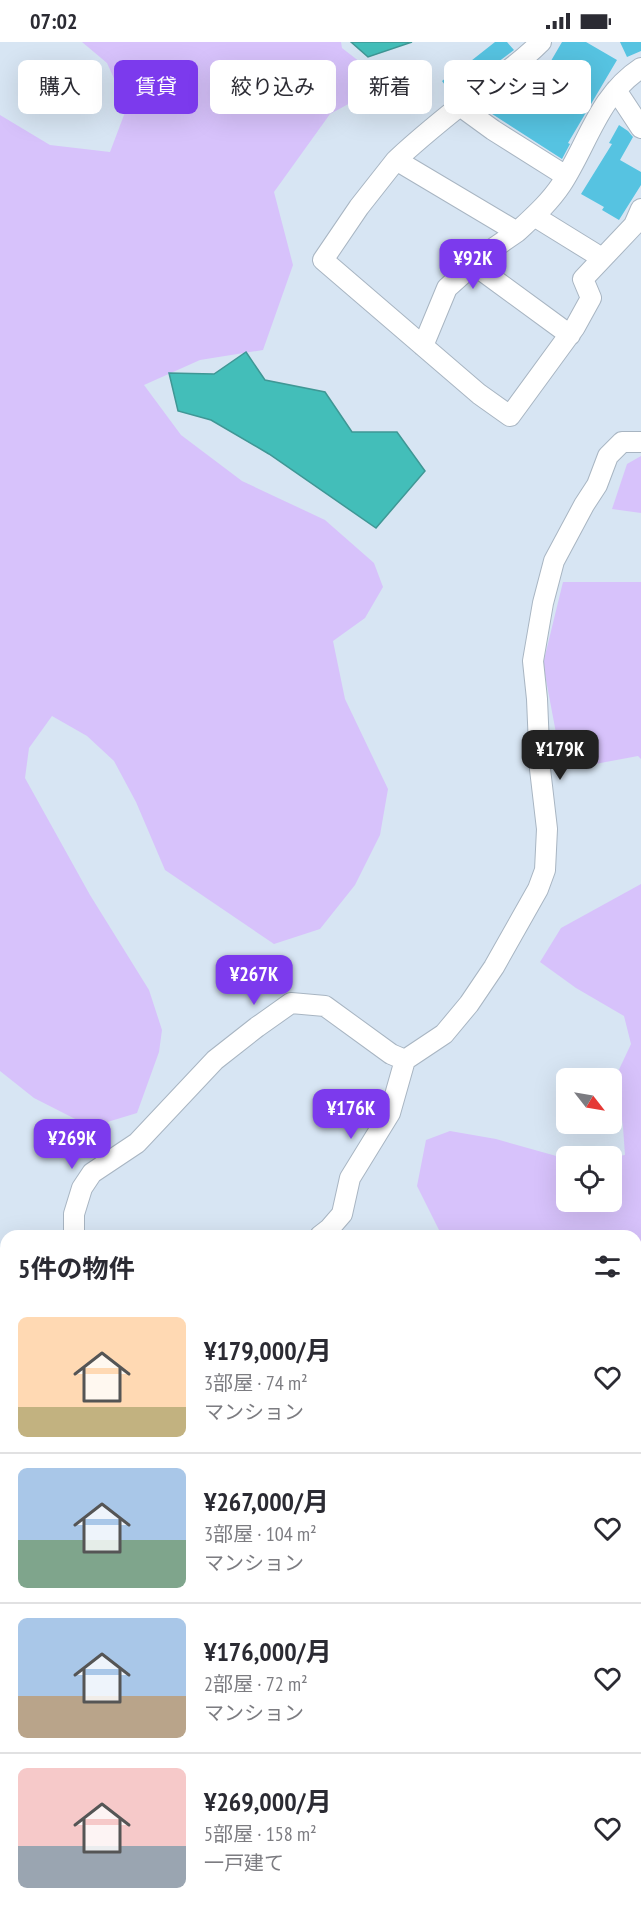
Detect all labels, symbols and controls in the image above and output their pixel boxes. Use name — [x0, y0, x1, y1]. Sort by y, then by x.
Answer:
text: 07:02 — [30, 7, 78, 35]
chip: 購入 — [18, 60, 102, 114]
chip: 賃貸 — [114, 60, 198, 114]
chip: 絞り込み — [210, 60, 336, 114]
chip: 新着 — [348, 60, 432, 114]
chip: マンション — [444, 60, 591, 114]
pin: ¥92K — [437, 239, 509, 290]
text: ¥92K — [453, 245, 493, 271]
pin: ¥179K — [518, 730, 602, 781]
text: ¥179K — [536, 736, 584, 762]
pin: ¥267K — [212, 955, 296, 1006]
text: ¥267K — [230, 961, 278, 987]
north arrow — [556, 1068, 622, 1134]
map controls — [556, 1068, 622, 1212]
pin: ¥176K — [309, 1089, 393, 1140]
text: ¥176K — [327, 1095, 375, 1121]
pin: ¥269K — [30, 1119, 114, 1170]
text: ¥269K — [48, 1125, 96, 1151]
button: locate — [556, 1146, 622, 1212]
icon: filters — [591, 1250, 624, 1283]
text: 5件の物件 — [18, 1252, 134, 1285]
text: ¥179,000/月 — [204, 1334, 332, 1367]
icon: home — [66, 1341, 138, 1413]
icon: heart — [591, 1361, 624, 1394]
text: 3部屋 · 74 m² — [204, 1370, 308, 1396]
text: マンション — [204, 1399, 304, 1425]
text: ¥267,000/月 — [204, 1485, 329, 1518]
icon: home — [66, 1492, 138, 1564]
icon: heart — [591, 1512, 624, 1545]
text: 3部屋 · 104 m² — [204, 1521, 317, 1547]
text: マンション — [204, 1550, 304, 1576]
text: ¥176,000/月 — [204, 1635, 332, 1668]
icon: home — [66, 1642, 138, 1714]
icon: heart — [591, 1662, 624, 1695]
text: 2部屋 · 72 m² — [204, 1671, 308, 1697]
text: マンション — [204, 1700, 304, 1726]
text: ¥269,000/月 — [204, 1785, 332, 1818]
icon: home — [66, 1792, 138, 1864]
icon: heart — [591, 1812, 624, 1845]
text: 5部屋 · 158 m² — [204, 1821, 317, 1847]
text: 一戸建て — [204, 1850, 284, 1876]

